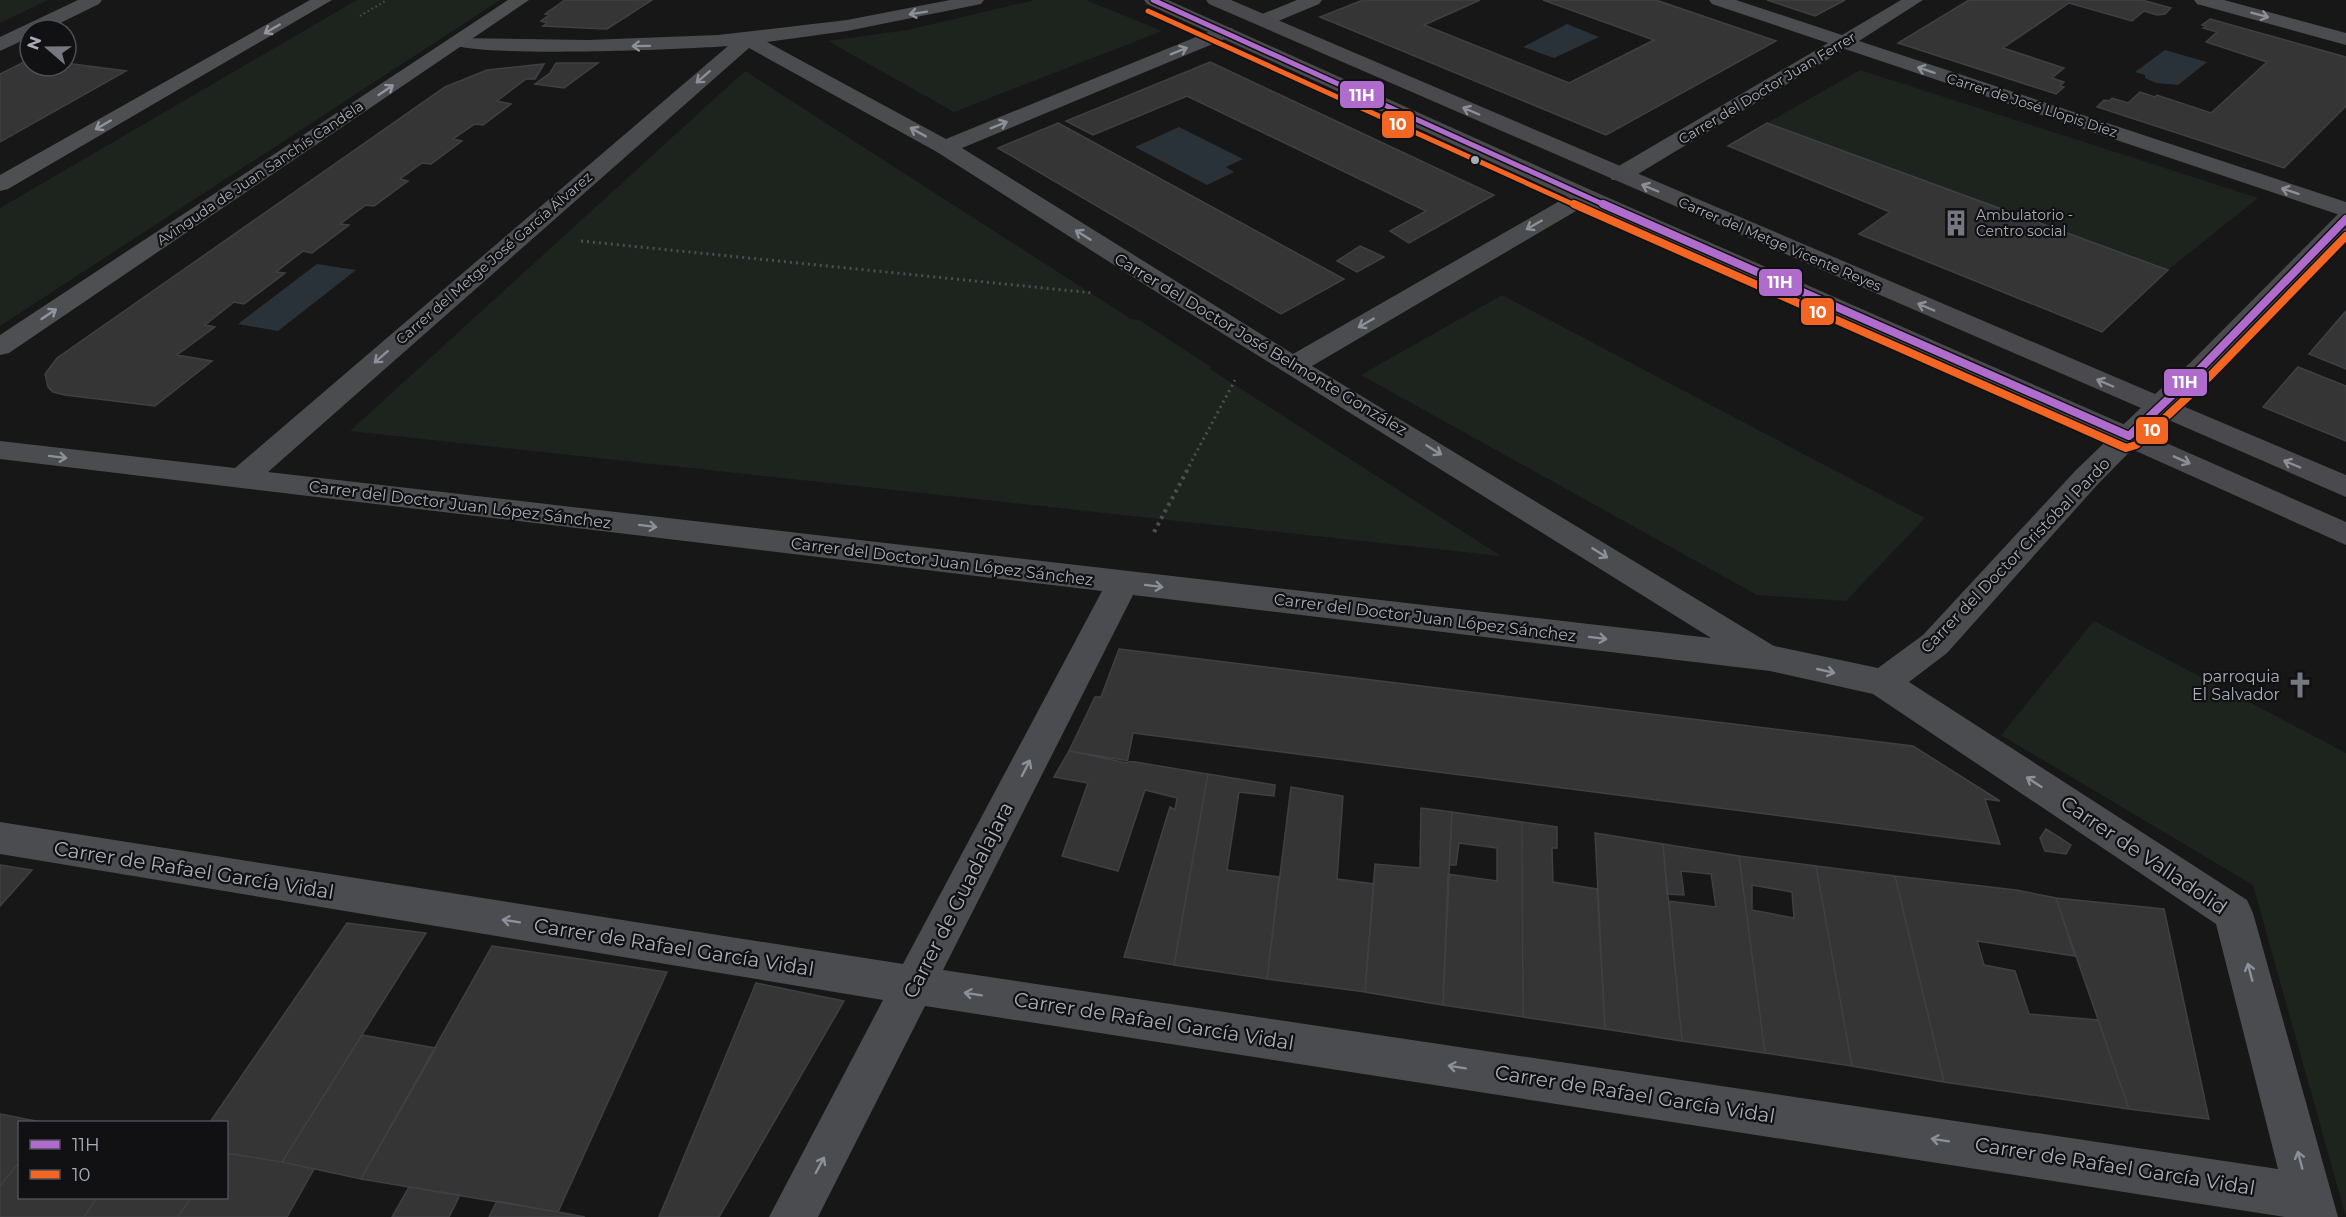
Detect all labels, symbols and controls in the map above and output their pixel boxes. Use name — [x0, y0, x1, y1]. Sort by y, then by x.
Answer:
one-way arrow — [908, 8, 928, 19]
one-way arrow — [2250, 10, 2269, 22]
north arrow — [18, 18, 78, 78]
one-way arrow — [264, 23, 281, 35]
street label: Carrer del Doctor Juan Ferrer — [1675, 28, 1859, 148]
text: N — [23, 34, 46, 52]
one-way arrow — [632, 40, 652, 51]
one-way arrow — [1169, 45, 1188, 56]
one-way arrow — [1917, 63, 1936, 74]
street label: Carrer de José Llopis Díez — [1944, 69, 2120, 141]
one-way arrow — [695, 70, 710, 84]
line badge: 11H — [1339, 80, 1385, 109]
one-way arrow — [377, 84, 393, 96]
text: 11H — [1349, 86, 1375, 105]
street label: Avinguda de Juan Sanchís Candela — [153, 97, 367, 249]
one-way arrow — [1463, 105, 1481, 116]
line badge: 10 — [1381, 110, 1415, 139]
text: 10 — [1389, 115, 1407, 134]
one-way arrow — [989, 119, 1008, 130]
one-way arrow — [94, 120, 111, 132]
one-way arrow — [910, 126, 927, 138]
unlabelled marker — [1469, 154, 1481, 166]
street label: Carrer del Metge José García Álvarez — [392, 168, 596, 348]
one-way arrow — [1642, 182, 1660, 193]
one-way arrow — [2282, 185, 2300, 196]
street label: Carrer del Metge Vicente Reyes — [1676, 193, 1884, 295]
place label: Ambulatorio - Centro social — [1976, 206, 2073, 240]
building icon: Ambulatorio - Centro social — [1941, 208, 1971, 238]
one-way arrow — [1526, 220, 1543, 232]
one-way arrow — [1075, 229, 1092, 241]
street label: Carrer del Doctor José Belmonte González — [1111, 249, 1411, 440]
line badge: 11H — [1758, 268, 1803, 297]
text: 11H — [1767, 273, 1793, 292]
line badge: 10 — [1800, 297, 1835, 326]
one-way arrow — [1917, 300, 1935, 311]
text: 10 — [1809, 303, 1827, 322]
one-way arrow — [40, 308, 56, 320]
one-way arrow — [1358, 318, 1375, 330]
one-way arrow — [373, 350, 389, 363]
line badge: 11H — [2163, 368, 2208, 397]
text: 11H — [2172, 373, 2198, 392]
one-way arrow — [2097, 377, 2115, 388]
line badge: 10 — [2135, 416, 2169, 445]
text: 10 — [2143, 421, 2161, 440]
one-way arrow — [1425, 444, 1442, 457]
one-way arrow — [48, 451, 68, 462]
street label: Carrer del Doctor Cristóbal Pardo — [1917, 454, 2114, 657]
one-way arrow — [2173, 454, 2191, 466]
one-way arrow — [2284, 458, 2302, 469]
street label: Carrer del Doctor Juan López Sánchez — [308, 477, 612, 532]
one-way arrow — [638, 521, 657, 532]
street label: Carrer del Doctor Juan López Sánchez — [790, 534, 1094, 589]
one-way arrow — [1591, 547, 1608, 559]
one-way arrow — [1144, 581, 1164, 592]
street label: Carrer del Doctor Juan López Sánchez — [1273, 590, 1577, 645]
one-way arrow — [1588, 632, 1608, 643]
one-way arrow — [1816, 665, 1835, 677]
place label: parroquia El Salvador — [2192, 667, 2280, 704]
church icon: parroquia El Salvador — [2285, 670, 2315, 700]
one-way arrow — [1021, 760, 1032, 778]
one-way arrow — [2026, 776, 2043, 788]
street label: Carrer de Valladolid — [2056, 790, 2232, 920]
street label: Carrer de Guadalajara — [898, 798, 1018, 1002]
street label: Carrer de Rafael García Vidal — [52, 836, 336, 904]
street label: Carrer de Rafael García Vidal — [532, 913, 816, 981]
one-way arrow — [502, 915, 522, 926]
one-way arrow — [2244, 963, 2256, 982]
street label: Carrer de Rafael García Vidal — [1012, 987, 1296, 1055]
one-way arrow — [964, 989, 984, 1000]
street label: Carrer de Rafael García Vidal — [1493, 1060, 1777, 1128]
one-way arrow — [1448, 1061, 1467, 1072]
legend — [18, 1121, 228, 1199]
street label: Carrer de Rafael García Vidal — [1973, 1132, 2257, 1200]
text: 11H — [72, 1134, 100, 1156]
one-way arrow — [1931, 1134, 1951, 1145]
one-way arrow — [2293, 1151, 2305, 1170]
one-way arrow — [814, 1157, 826, 1174]
text: 10 — [72, 1164, 90, 1186]

